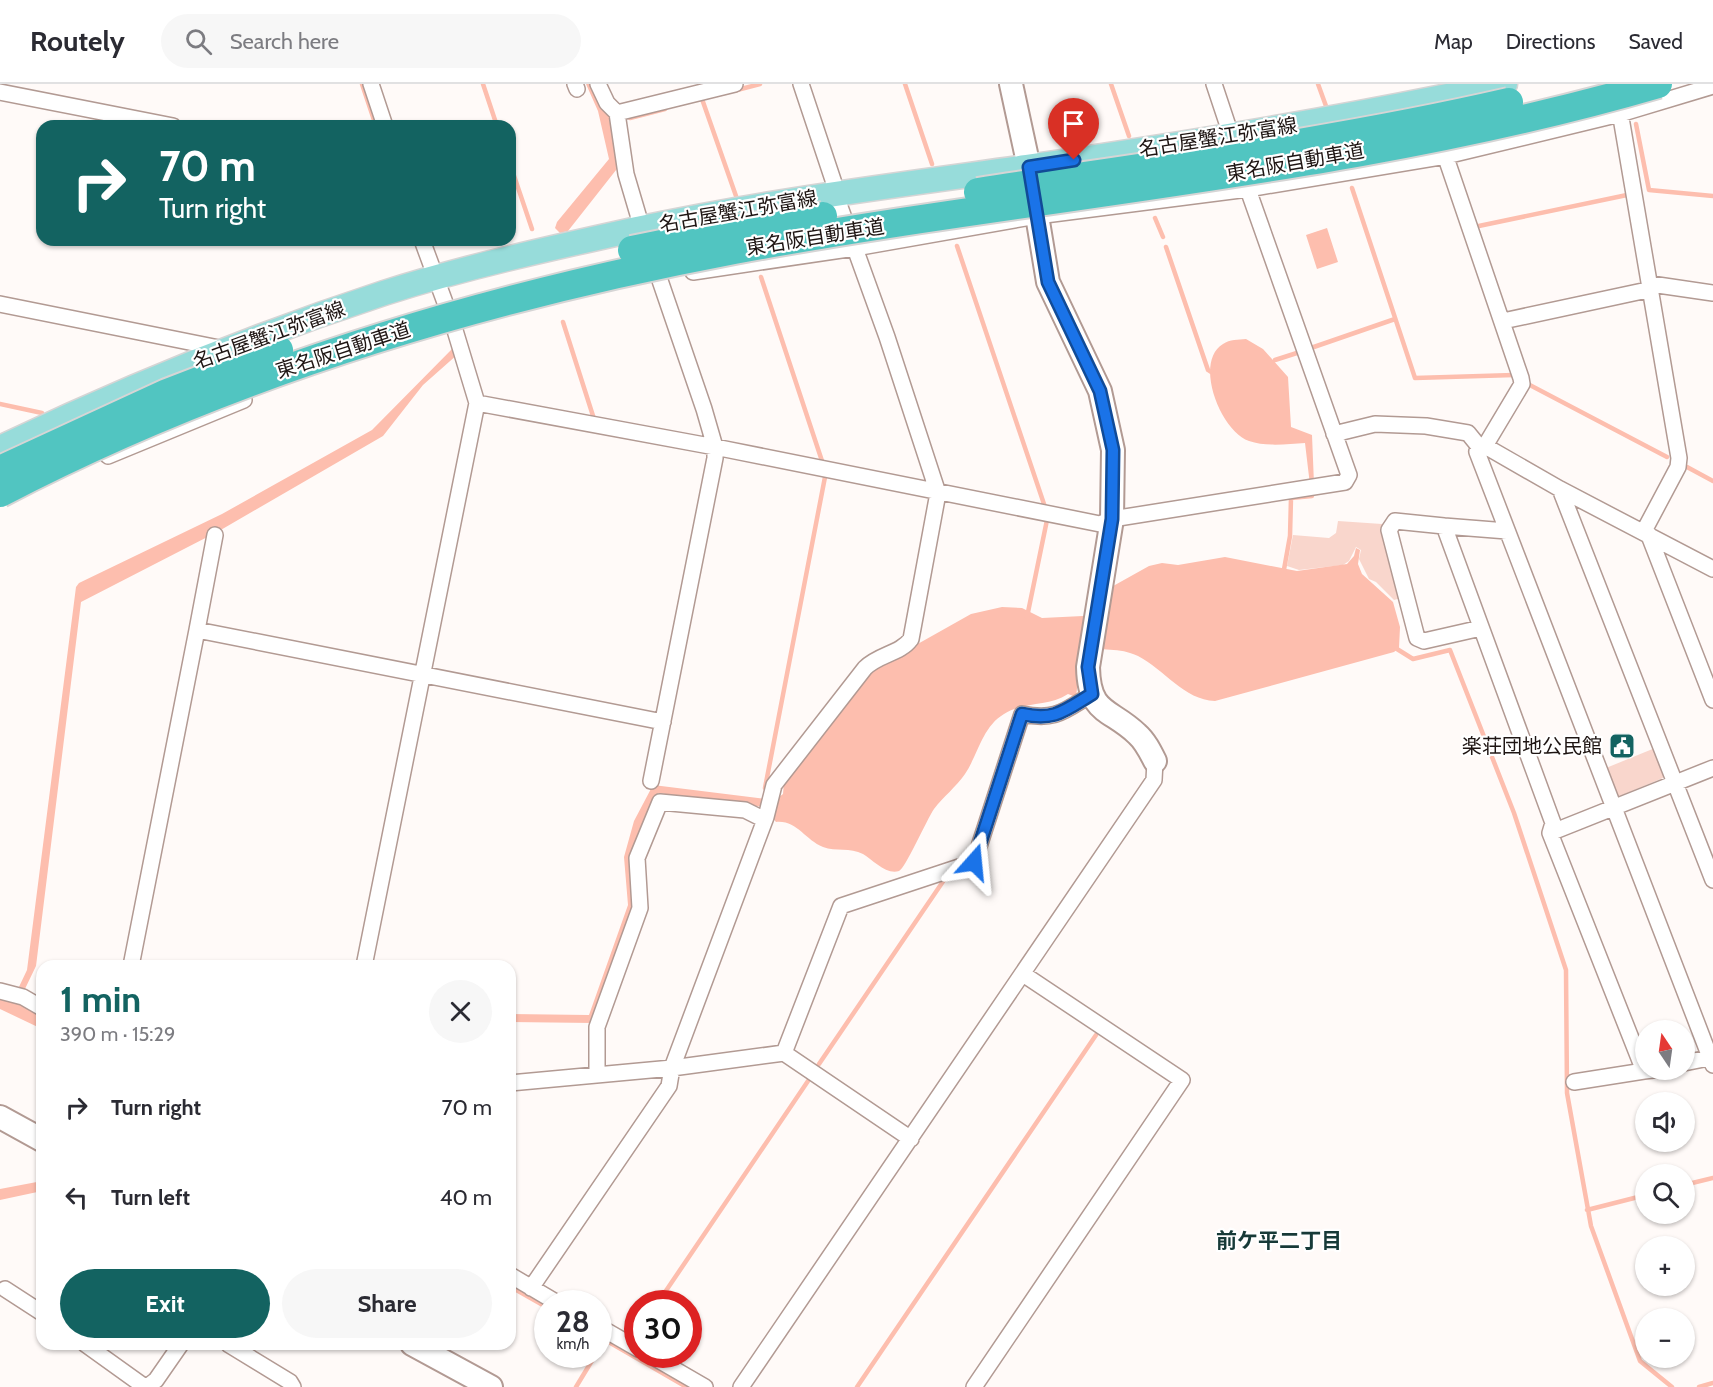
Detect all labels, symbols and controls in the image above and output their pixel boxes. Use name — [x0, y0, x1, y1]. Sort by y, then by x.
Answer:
search box — [161, 14, 581, 68]
text: Routely — [30, 24, 125, 58]
icon: search — [182, 25, 215, 58]
text: Search here — [230, 28, 339, 55]
text: Map — [1434, 29, 1473, 54]
text: Directions — [1506, 29, 1595, 54]
text: Saved — [1628, 29, 1683, 54]
pin — [1048, 98, 1099, 160]
icon: arrive — [1057, 107, 1090, 140]
street label: 名古屋蟹江弥富線 — [1137, 113, 1299, 161]
street label: 東名阪自動車道 — [1224, 138, 1366, 186]
text: 70 m — [159, 140, 256, 192]
icon: right — [60, 144, 138, 222]
street label: 名古屋蟹江弥富線 — [657, 185, 819, 237]
text: Turn right — [159, 192, 266, 225]
street label: 東名阪自動車道 — [744, 214, 886, 260]
street label: 名古屋蟹江弥富線 — [190, 296, 348, 374]
street label: 東名阪自動車道 — [273, 317, 413, 383]
public building icon: 楽荘団地公民館 — [1607, 731, 1637, 761]
place label: 楽荘団地公民館 — [1462, 734, 1602, 758]
position arrow — [942, 830, 1006, 894]
text: 1 min — [60, 977, 141, 1021]
button: close — [429, 980, 492, 1043]
north arrow — [1635, 1020, 1695, 1080]
map controls — [1635, 1020, 1695, 1368]
text: 390 m · 15:29 — [60, 1022, 175, 1046]
icon: right — [60, 1091, 93, 1124]
button: sound — [1635, 1092, 1695, 1152]
text: Turn right — [111, 1094, 201, 1121]
text: 70 m — [442, 1094, 492, 1121]
button: search — [1635, 1164, 1695, 1224]
icon: left — [60, 1181, 93, 1214]
text: Turn left — [111, 1184, 190, 1211]
text: 40 m — [440, 1184, 492, 1211]
district label: 前ケ平二丁目 — [1216, 1228, 1342, 1253]
button: + — [1635, 1236, 1695, 1296]
button: Exit — [60, 1269, 270, 1338]
button: Share — [282, 1269, 492, 1338]
speed limit sign: 30 — [624, 1290, 702, 1368]
text: 28 — [556, 1303, 590, 1340]
button: − — [1635, 1308, 1695, 1368]
text: km/h — [557, 1335, 589, 1353]

